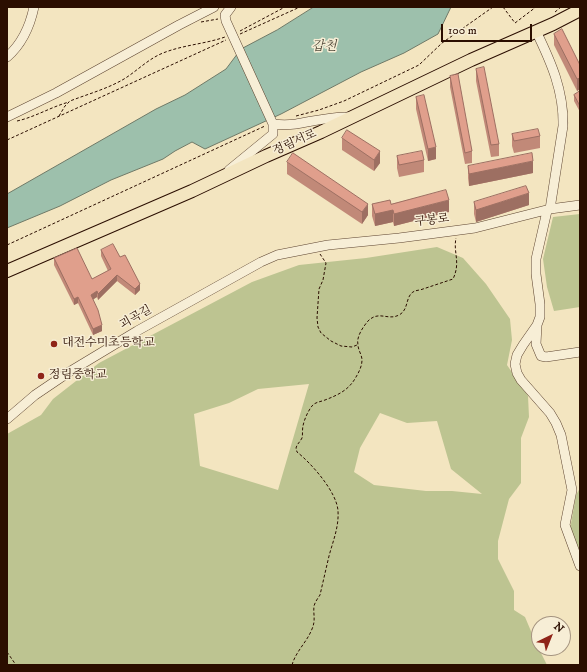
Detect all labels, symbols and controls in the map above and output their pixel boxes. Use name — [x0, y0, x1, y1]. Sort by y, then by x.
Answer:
scale bar — [443, 16, 534, 42]
text: 100 m — [448, 23, 477, 38]
water label: 갑천 — [311, 39, 337, 55]
street label: 정림서로 — [271, 127, 319, 159]
street label: 구봉로 — [414, 212, 450, 230]
street label: 괴곡길 — [117, 303, 155, 333]
place label: 대전수미초등학교 — [62, 337, 155, 351]
marker: 대전수미초등학교 — [49, 339, 59, 349]
place label: 정림중학교 — [49, 369, 107, 383]
marker: 정림중학교 — [36, 371, 46, 381]
north arrow — [531, 616, 571, 656]
text: N — [550, 620, 567, 636]

